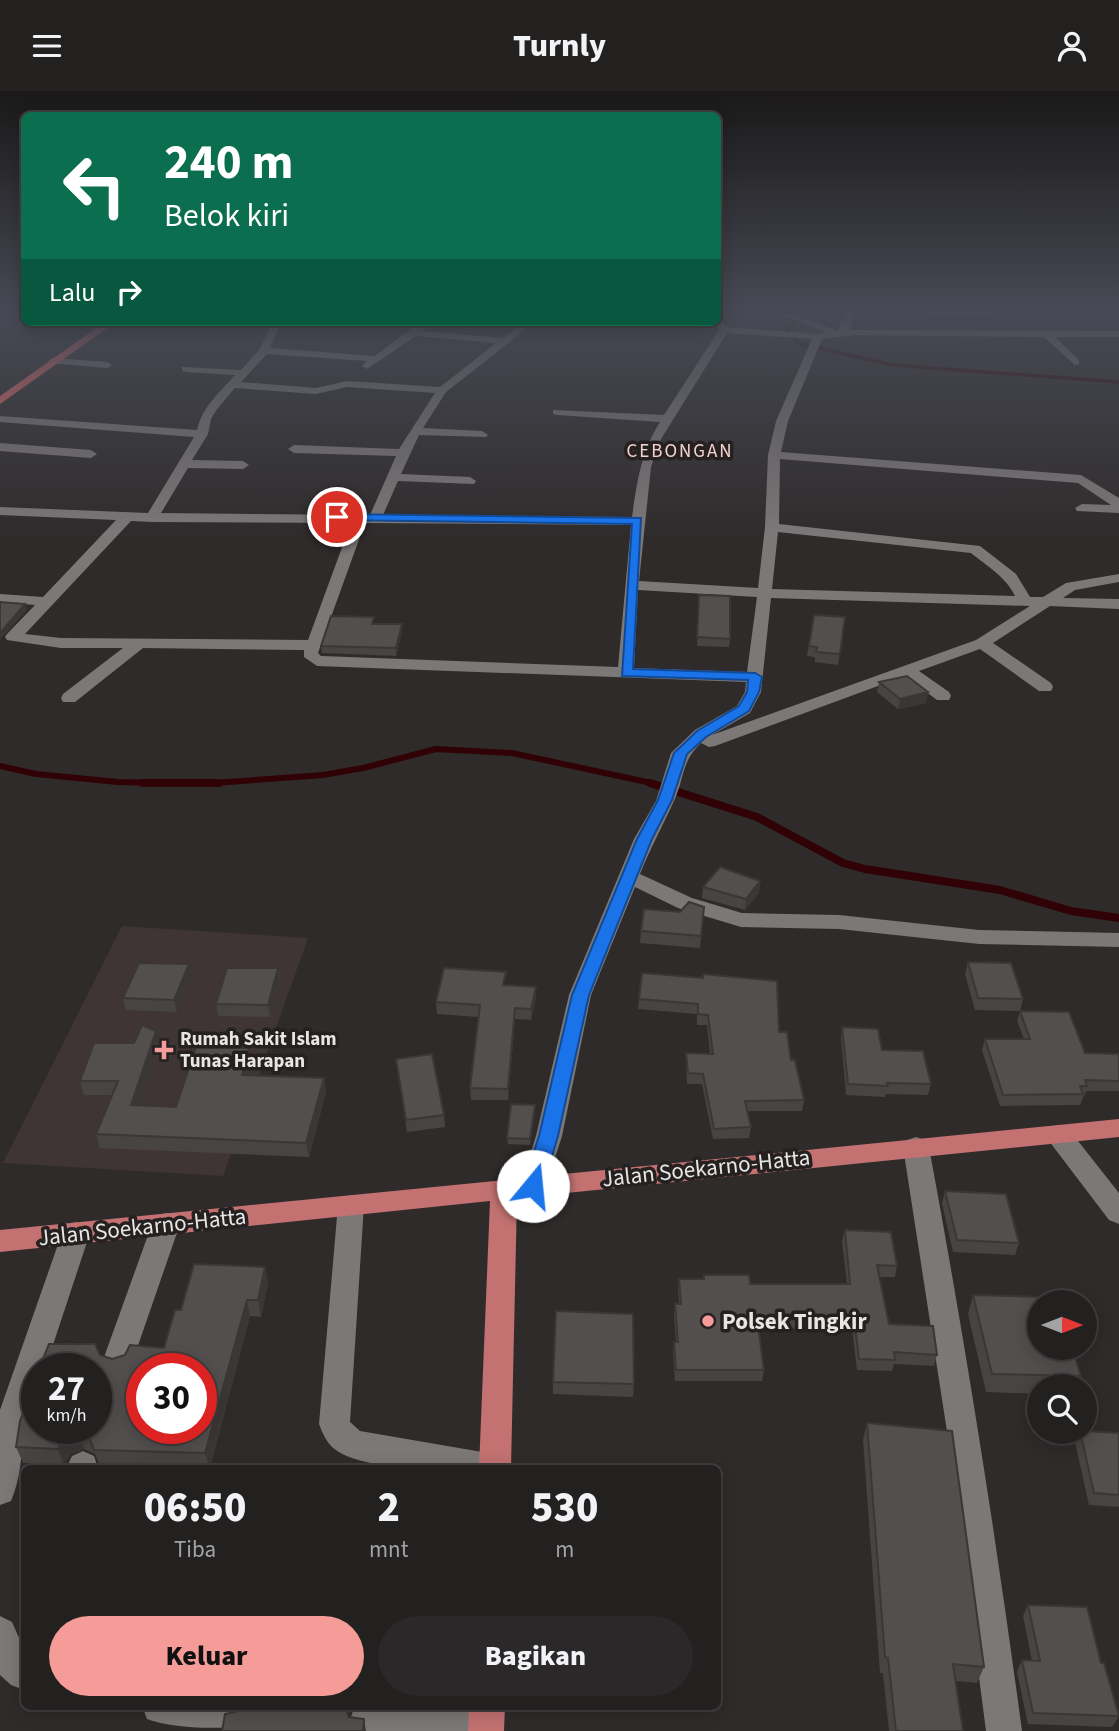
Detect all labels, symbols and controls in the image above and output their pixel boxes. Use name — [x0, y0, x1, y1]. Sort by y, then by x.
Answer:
text: Turnly — [513, 23, 606, 69]
icon: menu — [28, 27, 66, 65]
icon: person — [1053, 27, 1091, 65]
text: 240 m — [164, 128, 293, 198]
icon: left — [49, 140, 140, 231]
text: Belok kiri — [164, 193, 289, 239]
icon: right — [110, 273, 148, 311]
text: Lalu — [49, 274, 96, 311]
district label: CEBONGAN — [626, 438, 734, 465]
pin — [307, 487, 367, 547]
icon: arrive — [318, 498, 356, 536]
place label: Rumah Sakit Islam Tunas Harapan — [180, 1026, 337, 1075]
marker: Rumah Sakit Islam Tunas Harapan — [154, 1040, 174, 1060]
street label: Jalan Soekarno-Hatta — [600, 1141, 812, 1195]
position arrow — [496, 1149, 570, 1223]
street label: Jalan Soekarno-Hatta — [36, 1200, 248, 1254]
north arrow — [1027, 1290, 1097, 1360]
map controls — [1027, 1290, 1097, 1444]
place label: Polsek Tingkir — [722, 1305, 867, 1338]
marker: Polsek Tingkir — [700, 1313, 716, 1329]
speed limit sign: 30 — [126, 1353, 217, 1444]
text: 27 — [48, 1364, 85, 1414]
button: search — [1027, 1374, 1097, 1444]
text: km/h — [47, 1403, 86, 1428]
text: 06:50 — [144, 1478, 246, 1538]
text: 2 — [377, 1478, 400, 1538]
text: 530 — [531, 1478, 598, 1538]
text: Tiba — [174, 1533, 216, 1566]
text: mnt — [369, 1533, 408, 1566]
text: m — [555, 1533, 574, 1566]
button: Keluar — [49, 1616, 364, 1696]
button: Bagikan — [378, 1616, 693, 1696]

